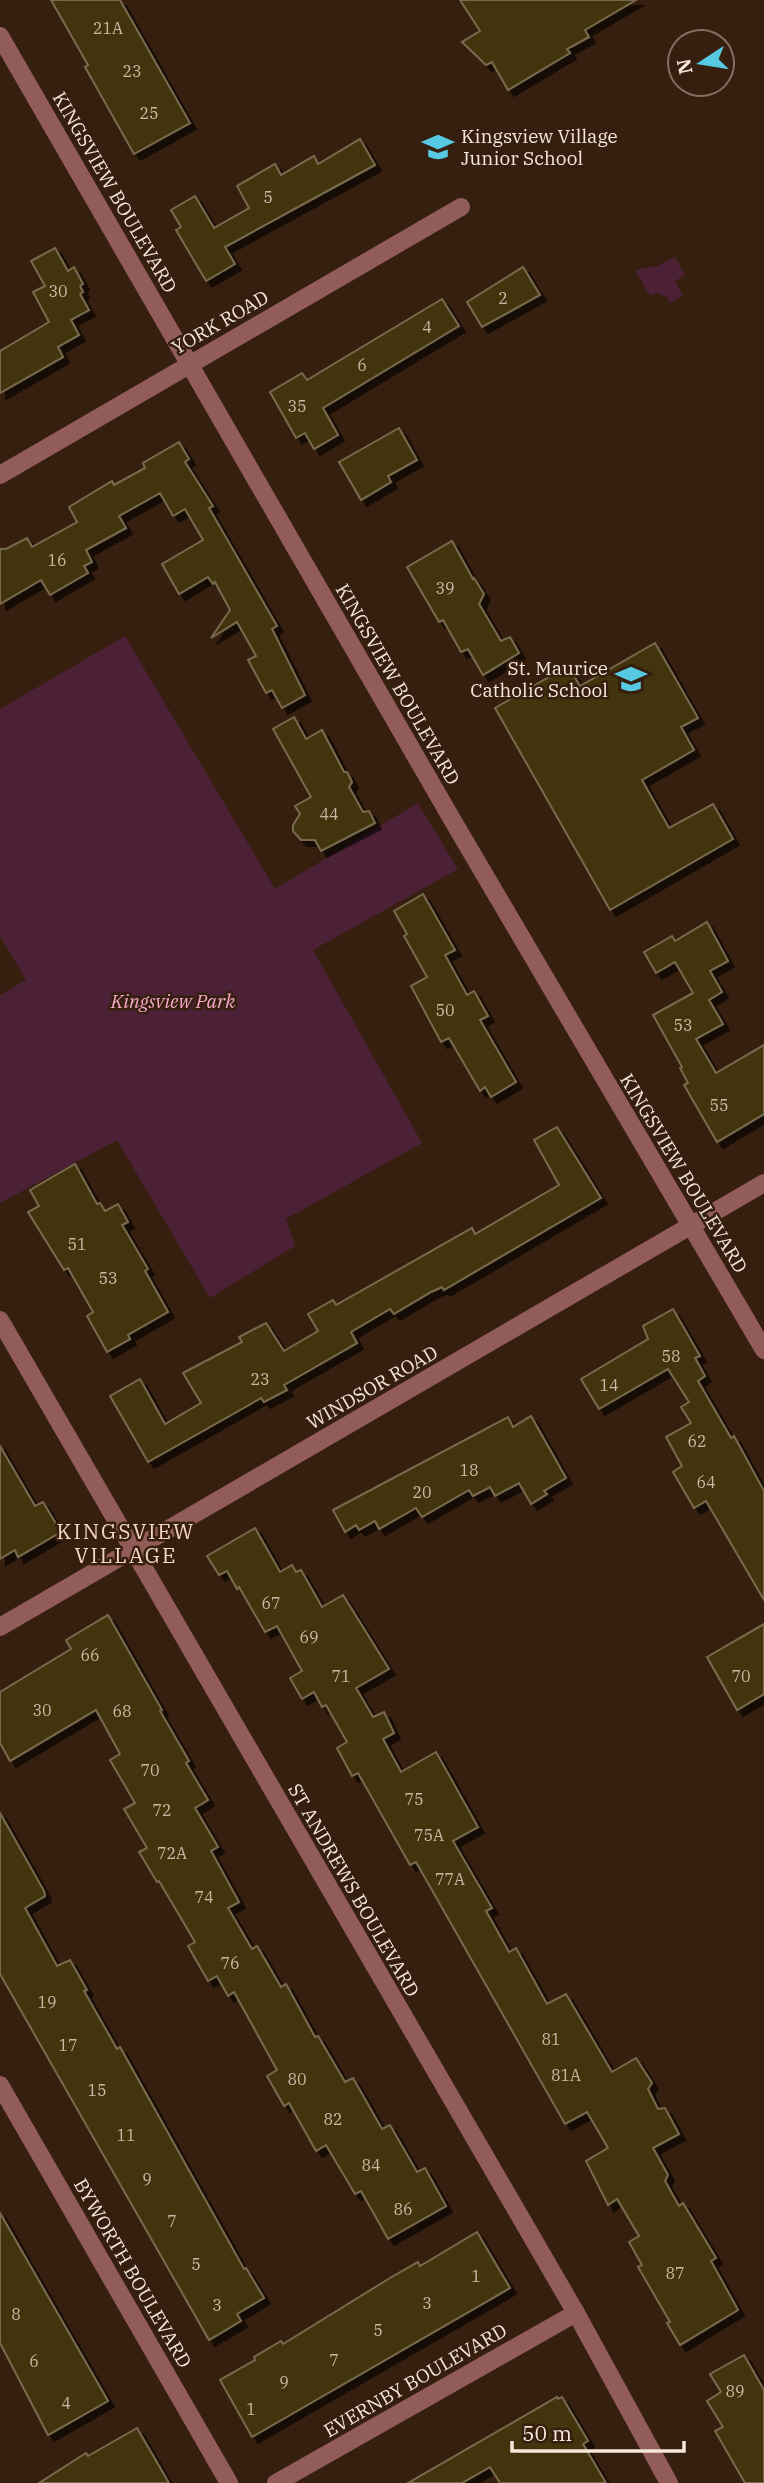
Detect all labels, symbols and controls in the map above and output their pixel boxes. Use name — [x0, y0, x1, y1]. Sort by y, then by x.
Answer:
house number: 21A — [93, 18, 123, 38]
north arrow — [666, 28, 736, 98]
text: N — [671, 57, 698, 76]
house number: 23 — [122, 61, 142, 81]
street label: KINGSVIEW BOULEVARD — [48, 87, 182, 297]
house number: 25 — [139, 103, 159, 123]
place label: Kingsview Village Junior School — [461, 124, 618, 170]
school or university icon: Kingsview Village Junior School — [421, 130, 455, 164]
house number: 5 — [263, 187, 273, 207]
house number: 30 — [48, 281, 68, 301]
street label: YORK ROAD — [167, 285, 273, 359]
house number: 2 — [498, 288, 508, 308]
house number: 4 — [422, 317, 432, 337]
house number: 6 — [357, 355, 367, 375]
house number: 35 — [287, 396, 307, 416]
house number: 16 — [47, 550, 67, 570]
house number: 39 — [435, 578, 455, 598]
street label: KINGSVIEW BOULEVARD — [331, 579, 465, 789]
place label: St. Maurice Catholic School — [470, 656, 608, 702]
school or university icon: St. Maurice Catholic School — [614, 662, 648, 696]
house number: 44 — [319, 804, 339, 824]
park label: Kingsview Park — [110, 989, 236, 1013]
house number: 50 — [435, 1000, 455, 1020]
house number: 53 — [673, 1015, 693, 1035]
street label: KINGSVIEW BOULEVARD — [615, 1069, 753, 1277]
house number: 55 — [709, 1095, 729, 1115]
house number: 51 — [67, 1234, 87, 1254]
house number: 53 — [98, 1268, 118, 1288]
street label: WINDSOR ROAD — [302, 1340, 442, 1434]
house number: 58 — [661, 1346, 681, 1366]
house number: 23 — [250, 1369, 270, 1389]
house number: 14 — [599, 1375, 619, 1395]
house number: 62 — [687, 1431, 707, 1451]
house number: 18 — [459, 1460, 479, 1480]
house number: 64 — [696, 1472, 716, 1492]
house number: 20 — [412, 1482, 432, 1502]
district label: KINGSVIEW VILLAGE — [57, 1517, 195, 1569]
house number: 67 — [261, 1593, 281, 1613]
house number: 69 — [299, 1627, 319, 1647]
house number: 66 — [80, 1645, 100, 1665]
house number: 71 — [331, 1666, 351, 1686]
house number: 70 — [731, 1666, 751, 1686]
house number: 30 — [32, 1700, 52, 1720]
house number: 68 — [112, 1701, 132, 1721]
house number: 70 — [140, 1760, 160, 1780]
street label: ST ANDREWS BOULEVARD — [283, 1779, 425, 2001]
house number: 75 — [404, 1789, 424, 1809]
house number: 72 — [152, 1800, 172, 1820]
house number: 75A — [414, 1825, 444, 1845]
house number: 72A — [157, 1843, 187, 1863]
house number: 77A — [435, 1869, 465, 1889]
house number: 74 — [194, 1887, 214, 1907]
house number: 76 — [220, 1953, 240, 1973]
house number: 19 — [37, 1992, 57, 2012]
house number: 81 — [541, 2029, 561, 2049]
house number: 17 — [58, 2035, 78, 2055]
house number: 81A — [551, 2065, 581, 2085]
house number: 80 — [287, 2069, 307, 2089]
house number: 15 — [87, 2080, 107, 2100]
house number: 82 — [323, 2109, 343, 2129]
house number: 11 — [116, 2125, 136, 2145]
house number: 84 — [361, 2155, 381, 2175]
house number: 9 — [142, 2169, 152, 2189]
street label: BYWORTH BOULEVARD — [69, 2174, 197, 2372]
house number: 86 — [393, 2199, 413, 2219]
house number: 7 — [167, 2211, 177, 2231]
house number: 5 — [191, 2254, 201, 2274]
house number: 87 — [665, 2263, 685, 2283]
house number: 1 — [471, 2266, 481, 2286]
house number: 3 — [422, 2293, 432, 2313]
house number: 3 — [212, 2295, 222, 2315]
house number: 8 — [11, 2304, 21, 2324]
street label: EVERNBY BOULEVARD — [319, 2318, 511, 2442]
house number: 5 — [373, 2320, 383, 2340]
house number: 7 — [329, 2350, 339, 2370]
house number: 6 — [29, 2351, 39, 2371]
house number: 9 — [279, 2372, 289, 2392]
house number: 89 — [725, 2381, 745, 2401]
house number: 4 — [61, 2393, 71, 2413]
house number: 1 — [246, 2399, 256, 2419]
scale bar — [512, 2410, 684, 2454]
text: 50 m — [522, 2419, 572, 2447]

